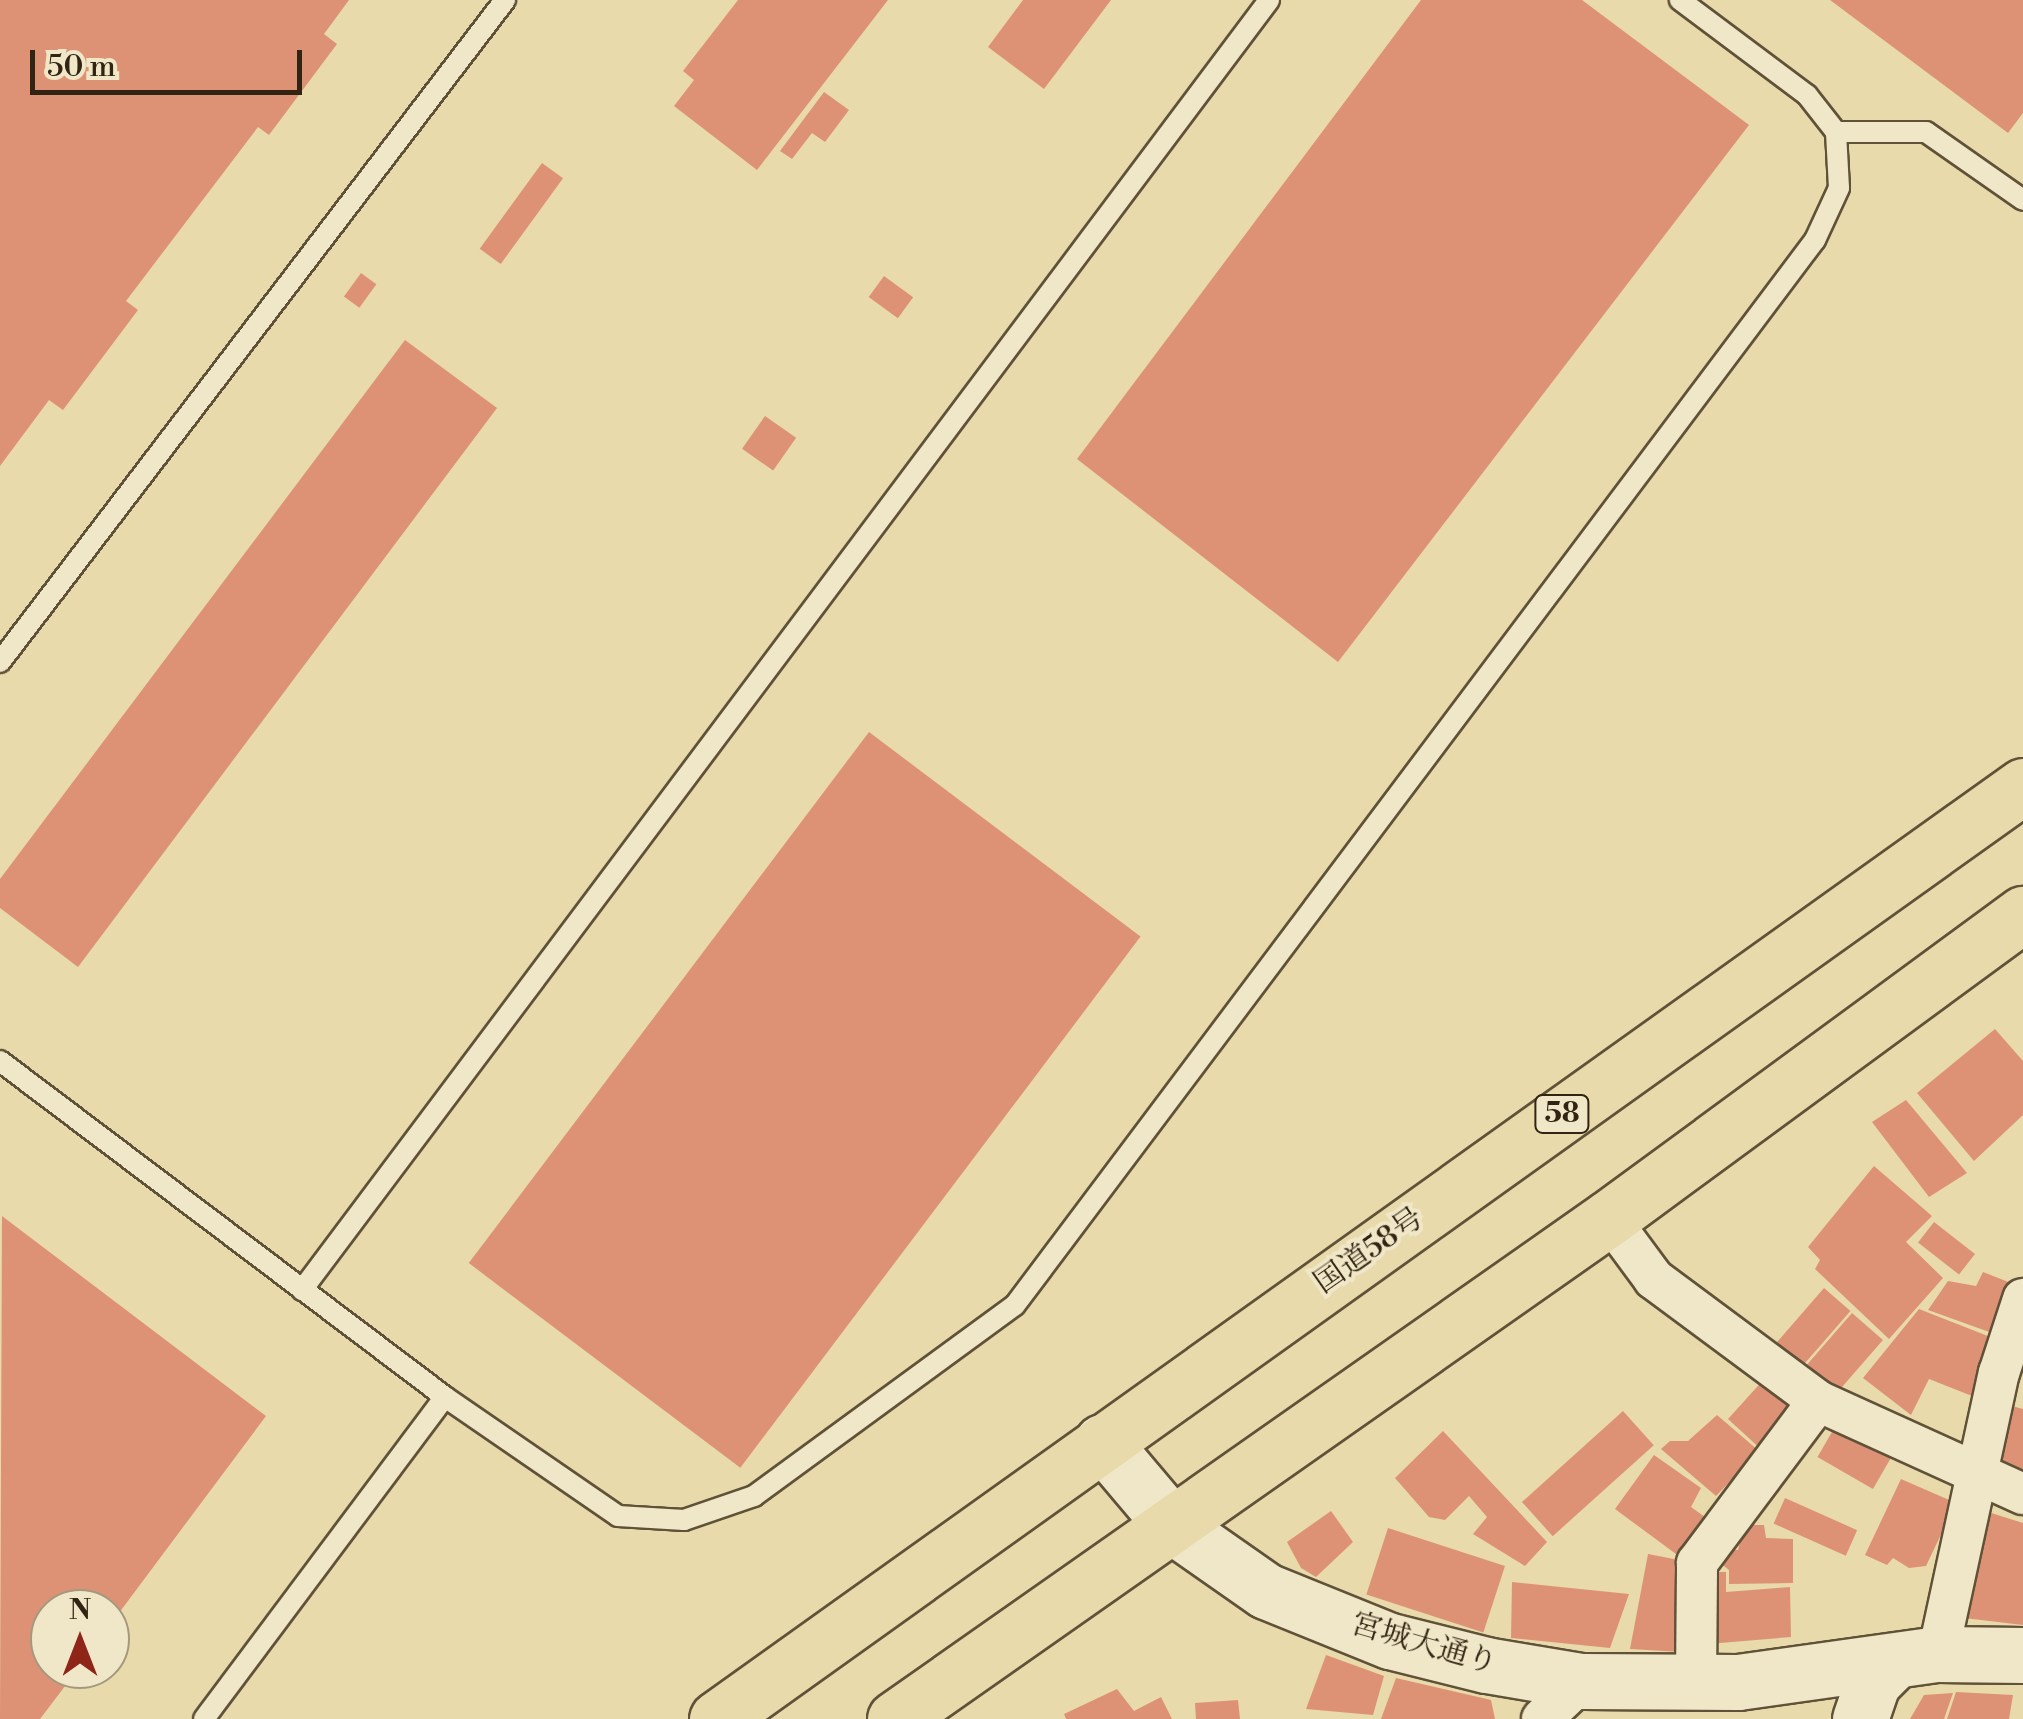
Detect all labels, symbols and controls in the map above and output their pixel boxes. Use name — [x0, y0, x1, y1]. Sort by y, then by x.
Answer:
scale bar — [35, 30, 308, 92]
text: 50 m — [47, 48, 116, 86]
road number: 58 — [1532, 1091, 1592, 1137]
street label: 国道58号 — [1308, 1200, 1430, 1302]
north arrow — [30, 1589, 130, 1689]
text: N — [69, 1593, 91, 1628]
street label: 宮城大通り — [1347, 1606, 1501, 1682]

